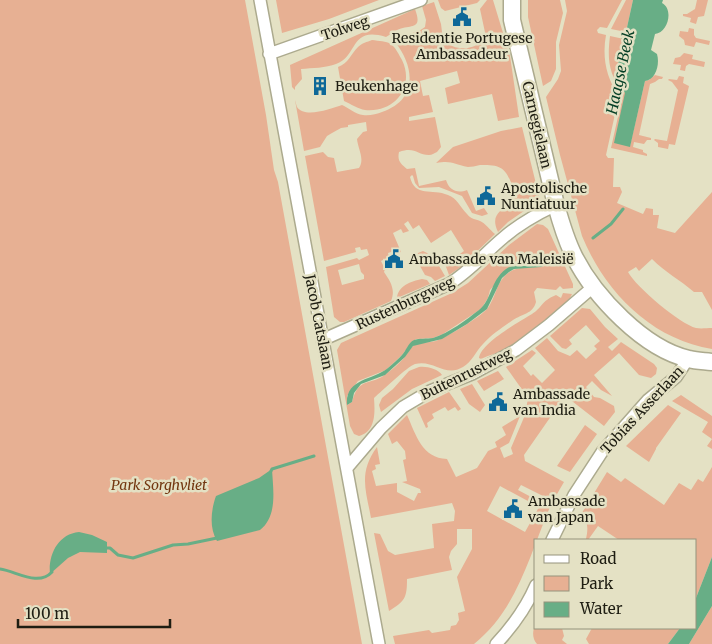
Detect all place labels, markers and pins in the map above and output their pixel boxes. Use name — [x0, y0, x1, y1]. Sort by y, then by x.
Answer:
public building icon: Residentie Portugese Ambassadeur — [451, 6, 473, 28]
place label: Residentie Portugese Ambassadeur — [391, 29, 533, 63]
building icon: Beukenhage — [309, 75, 331, 97]
place label: Beukenhage — [335, 77, 418, 95]
place label: Apostolische Nuntiatuur — [500, 179, 587, 213]
public building icon: Apostolische Nuntiatuur — [475, 185, 497, 207]
public building icon: Ambassade van Maleisië — [383, 248, 405, 270]
place label: Ambassade van Maleisië — [408, 250, 574, 268]
place label: Ambassade van India — [512, 385, 590, 419]
public building icon: Ambassade van India — [487, 391, 509, 413]
place label: Ambassade van Japan — [527, 492, 605, 526]
public building icon: Ambassade van Japan — [502, 498, 524, 520]

